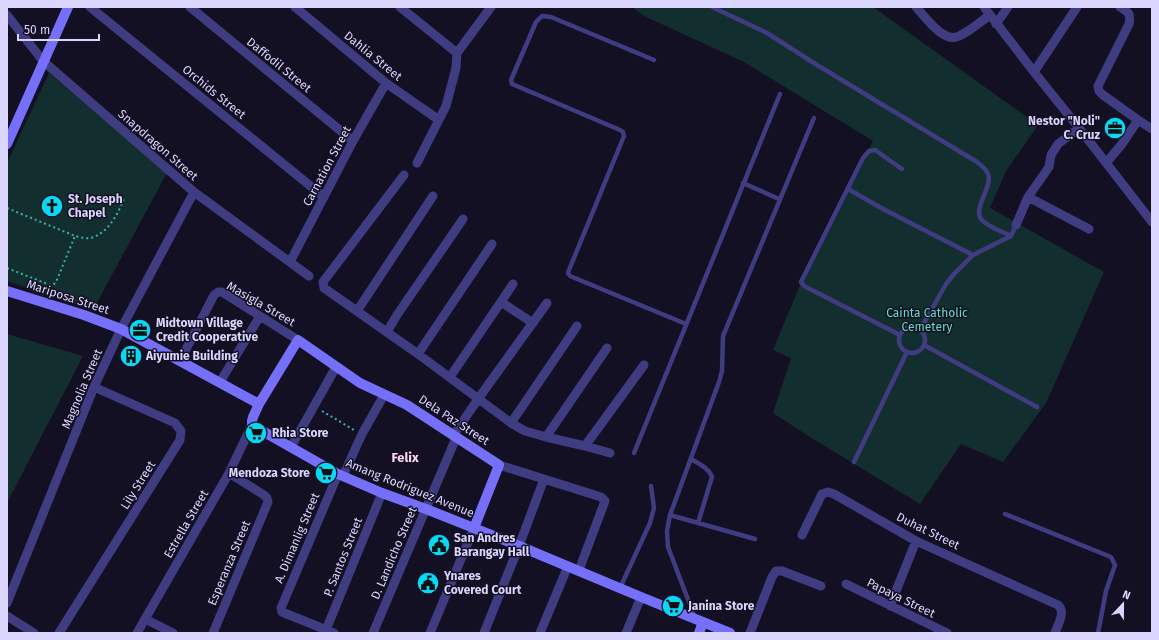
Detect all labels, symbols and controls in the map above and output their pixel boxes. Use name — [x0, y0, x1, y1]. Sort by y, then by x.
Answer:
scale bar — [18, 16, 99, 42]
text: 50 m — [24, 23, 50, 37]
street label: Dahlia Street — [341, 28, 405, 84]
street label: Daffodil Street — [244, 35, 315, 96]
street label: Orchids Street — [180, 62, 249, 122]
street label: Snapdragon Street — [115, 107, 201, 184]
place label: Nestor "Noli" C. Cruz — [1028, 114, 1100, 142]
office icon: Nestor "Noli" C. Cruz — [1102, 115, 1128, 141]
street label: Carnation Street — [300, 123, 354, 209]
place label: St. Joseph Chapel — [68, 192, 123, 220]
church icon: St. Joseph Chapel — [39, 193, 65, 219]
street label: Mariposa Street — [25, 277, 112, 317]
street label: Masigla Street — [224, 279, 298, 330]
park label: Cainta Catholic Cemetery — [886, 306, 968, 334]
place label: Midtown Village Credit Cooperative — [156, 316, 258, 344]
office icon: Midtown Village Credit Cooperative — [127, 317, 153, 343]
building icon: Aiyumie Building — [118, 343, 144, 369]
street label: Magnolia Street — [59, 346, 105, 431]
place label: Aiyumie Building — [145, 349, 238, 363]
street label: Dela Paz Street — [416, 392, 492, 448]
supermarket icon: Rhia Store — [243, 420, 269, 446]
place label: Rhia Store — [272, 426, 329, 440]
district label: Felix — [391, 450, 419, 465]
street label: Amang Rodriguez Avenue — [344, 456, 476, 520]
street label: Lily Street — [118, 458, 159, 512]
supermarket icon: Mendoza Store — [313, 460, 339, 486]
place label: Mendoza Store — [229, 466, 310, 480]
street label: Estrella Street — [161, 487, 211, 561]
street label: A. Dimanlig Street — [272, 490, 323, 585]
street label: D. Landicho Street — [368, 504, 420, 601]
street label: Duhat Street — [894, 510, 962, 553]
street label: P. Santos Street — [321, 515, 366, 599]
street label: Esperanza Street — [205, 518, 253, 607]
place label: San Andres Barangay Hall — [454, 531, 530, 559]
public building icon: San Andres Barangay Hall — [426, 532, 452, 558]
place label: Ynares Covered Court — [443, 569, 522, 597]
public building icon: Ynares Covered Court — [415, 570, 441, 596]
street label: Papaya Street — [865, 575, 938, 621]
north arrow — [1103, 584, 1143, 624]
text: N — [1121, 588, 1132, 603]
supermarket icon: Janina Store — [660, 593, 686, 619]
place label: Janina Store — [687, 599, 755, 613]

